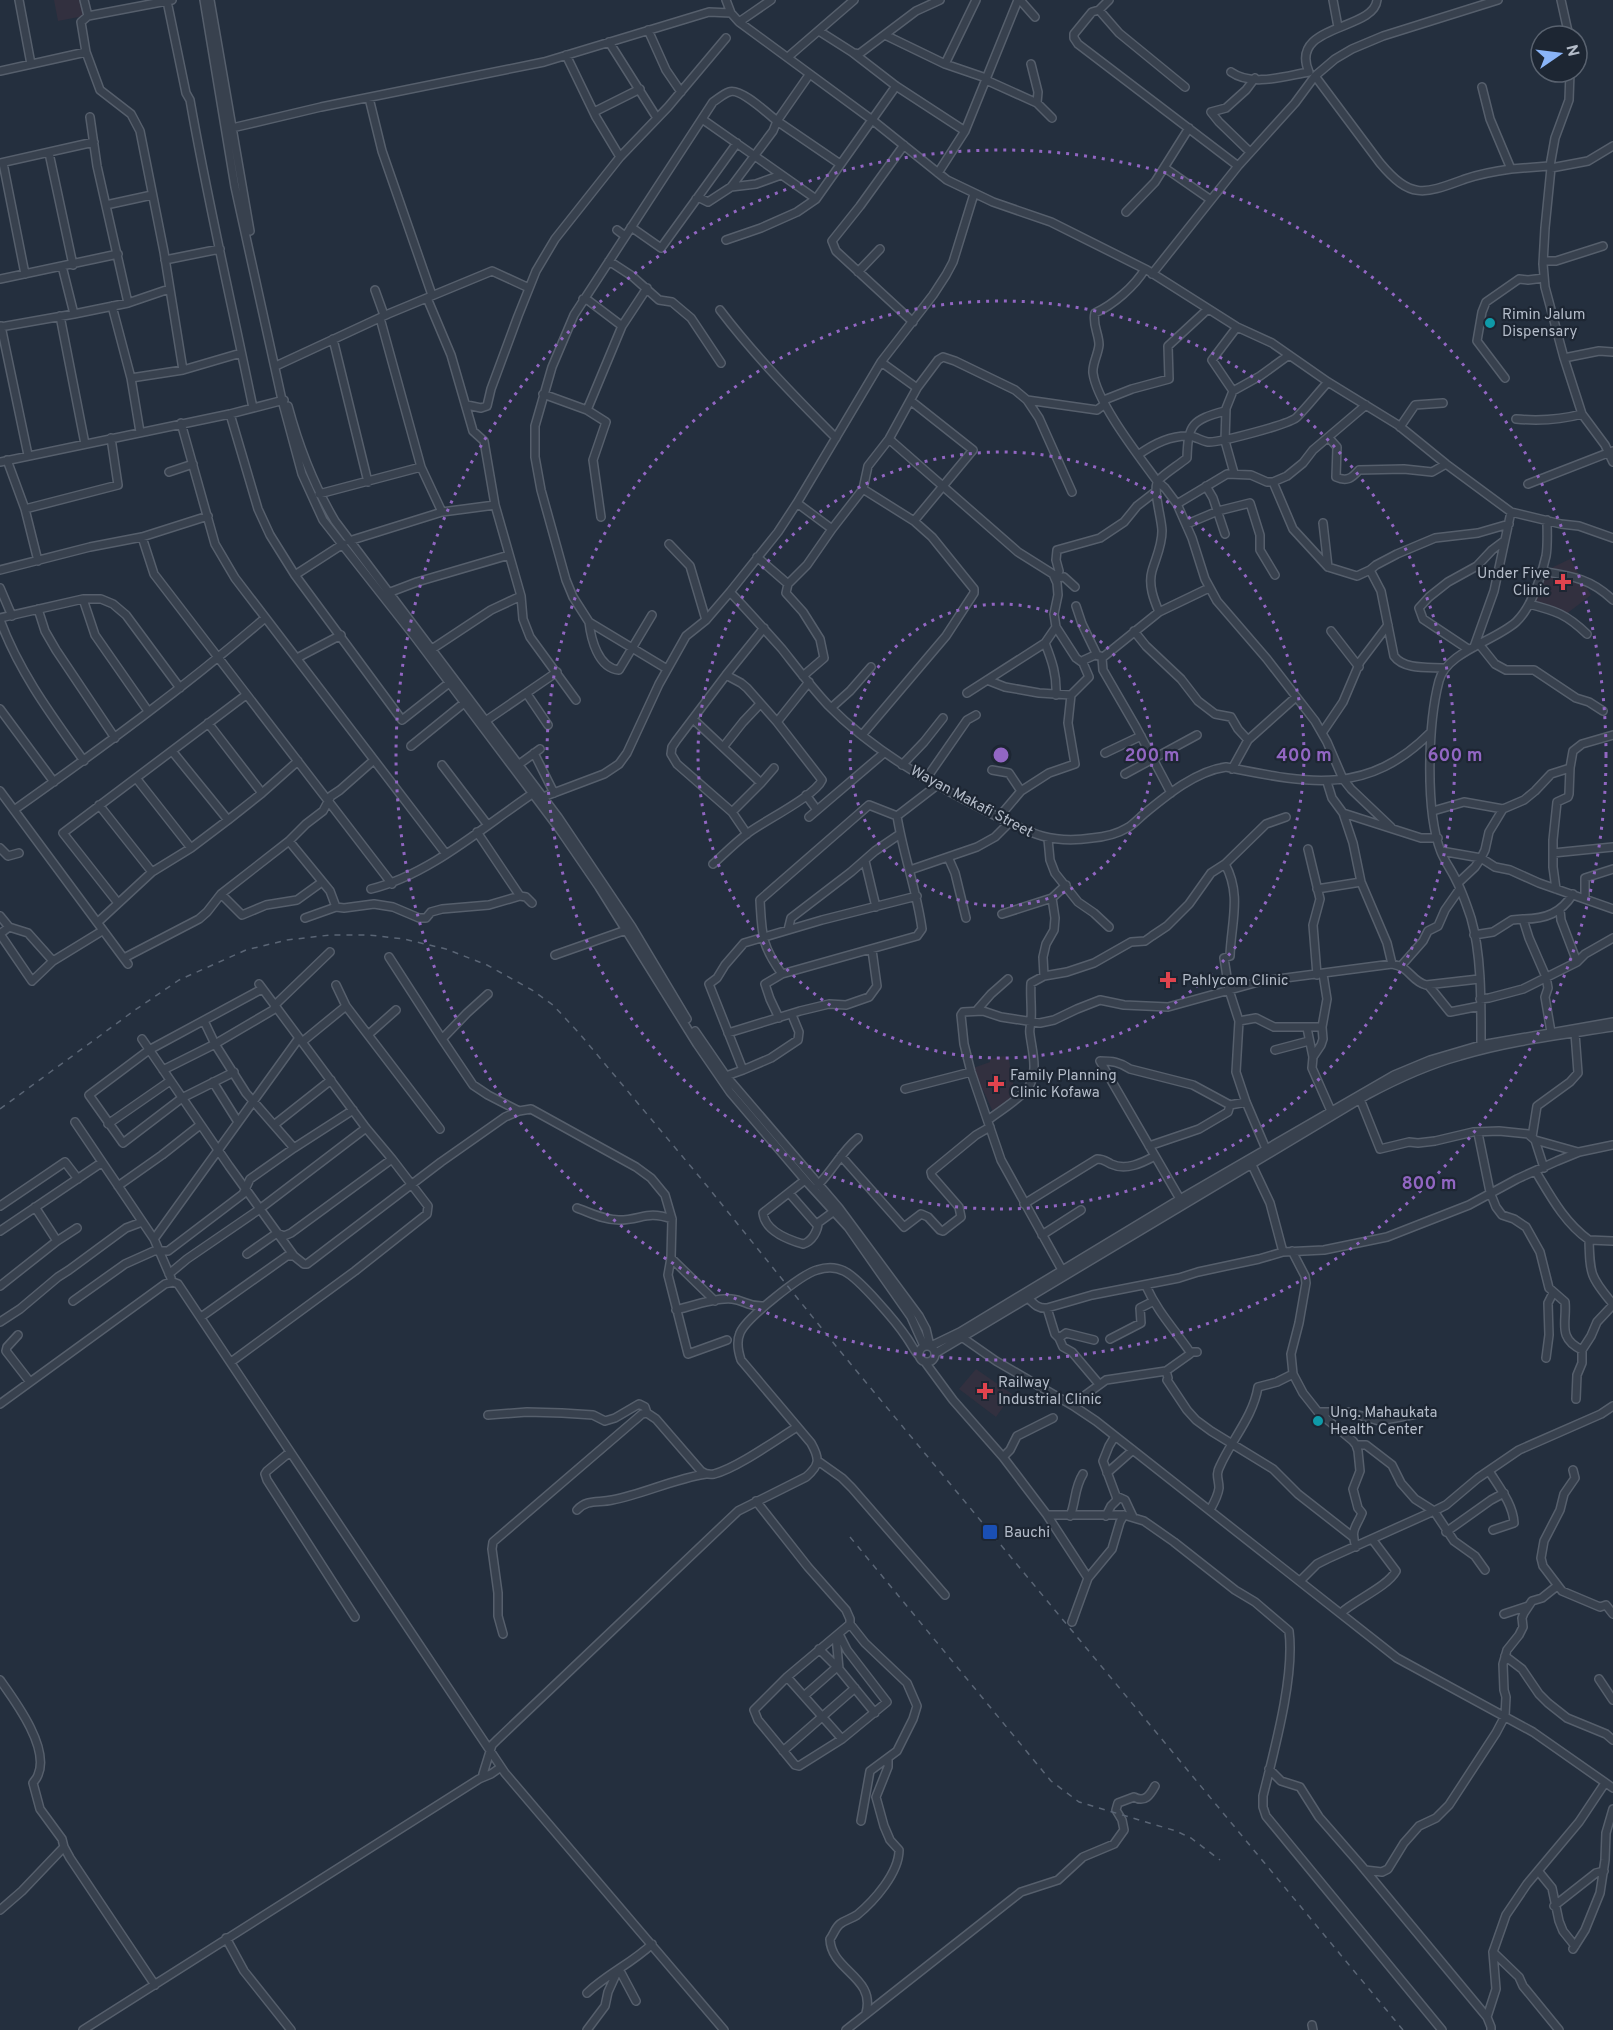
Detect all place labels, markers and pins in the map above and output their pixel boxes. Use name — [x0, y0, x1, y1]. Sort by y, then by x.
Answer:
place label: Rimin Jalum Dispensary — [1502, 306, 1586, 342]
marker: Rimin Jalum Dispensary — [1483, 316, 1497, 330]
place label: Under Five Clinic — [1477, 565, 1550, 601]
marker: Under Five Clinic — [1554, 573, 1572, 591]
centre of rings — [991, 745, 1011, 765]
marker: Pahlycom Clinic — [1159, 971, 1177, 989]
place label: Pahlycom Clinic — [1182, 972, 1289, 991]
place label: Family Planning Clinic Kofawa — [1010, 1067, 1117, 1103]
marker: Family Planning Clinic Kofawa — [987, 1075, 1005, 1093]
place label: Railway Industrial Clinic — [998, 1374, 1102, 1410]
marker: Railway Industrial Clinic — [976, 1382, 994, 1400]
place label: Ung. Mahaukata Health Center — [1330, 1404, 1437, 1440]
marker: Ung. Mahaukata Health Center — [1311, 1414, 1325, 1428]
marker: Bauchi — [981, 1523, 999, 1541]
place label: Bauchi — [1004, 1524, 1050, 1543]

